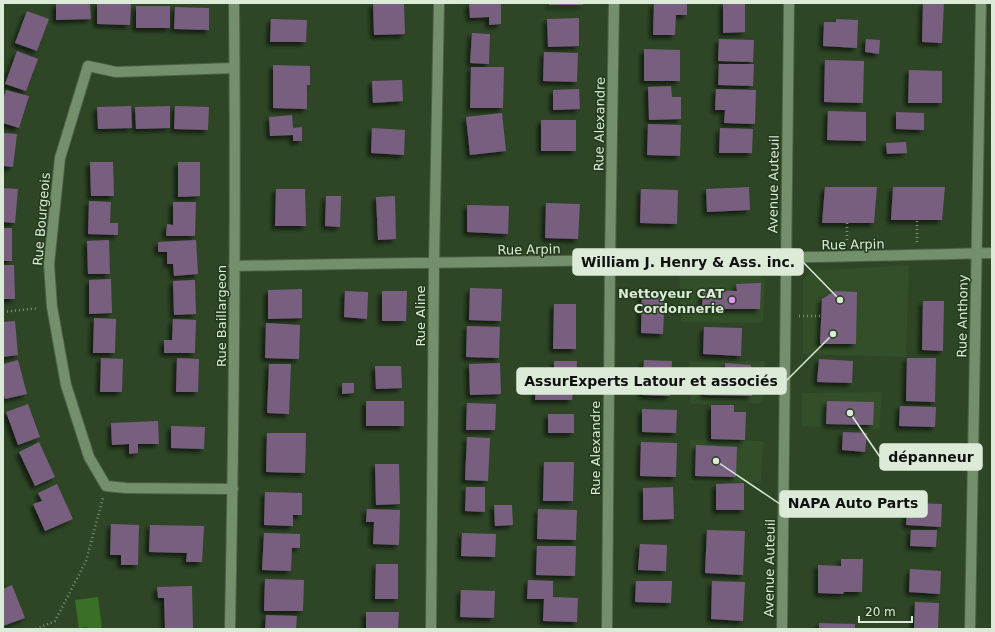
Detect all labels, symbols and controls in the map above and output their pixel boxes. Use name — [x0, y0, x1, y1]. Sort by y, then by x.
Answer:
street label: Rue Alexandre — [591, 77, 608, 171]
street label: Avenue Auteuil — [765, 135, 782, 233]
street label: Rue Bourgeois — [30, 172, 53, 266]
street label: Rue Arpin — [821, 236, 885, 253]
street label: Rue Arpin — [497, 241, 561, 258]
callout: William J. Henry & Ass. inc. — [573, 249, 803, 275]
text: William J. Henry & Ass. inc. — [581, 254, 795, 270]
street label: Rue Baillargeon — [214, 265, 229, 367]
street label: Rue Anthony — [954, 274, 971, 358]
street label: Rue Aline — [413, 285, 428, 347]
place label: Nettoyeur CAT Cordonnerie — [618, 286, 724, 316]
marker: Nettoyeur CAT Cordonnerie — [727, 295, 737, 305]
callout: AssurExperts Latour et associés — [517, 368, 786, 394]
text: AssurExperts Latour et associés — [524, 373, 778, 389]
street label: Rue Alexandre — [588, 401, 603, 495]
callout: dépanneur — [880, 444, 982, 470]
text: dépanneur — [888, 449, 974, 465]
callout: NAPA Auto Parts — [780, 491, 927, 517]
text: NAPA Auto Parts — [788, 495, 918, 511]
street label: Avenue Auteuil — [761, 519, 778, 617]
scale bar — [859, 598, 912, 624]
text: 20 m — [865, 605, 896, 619]

